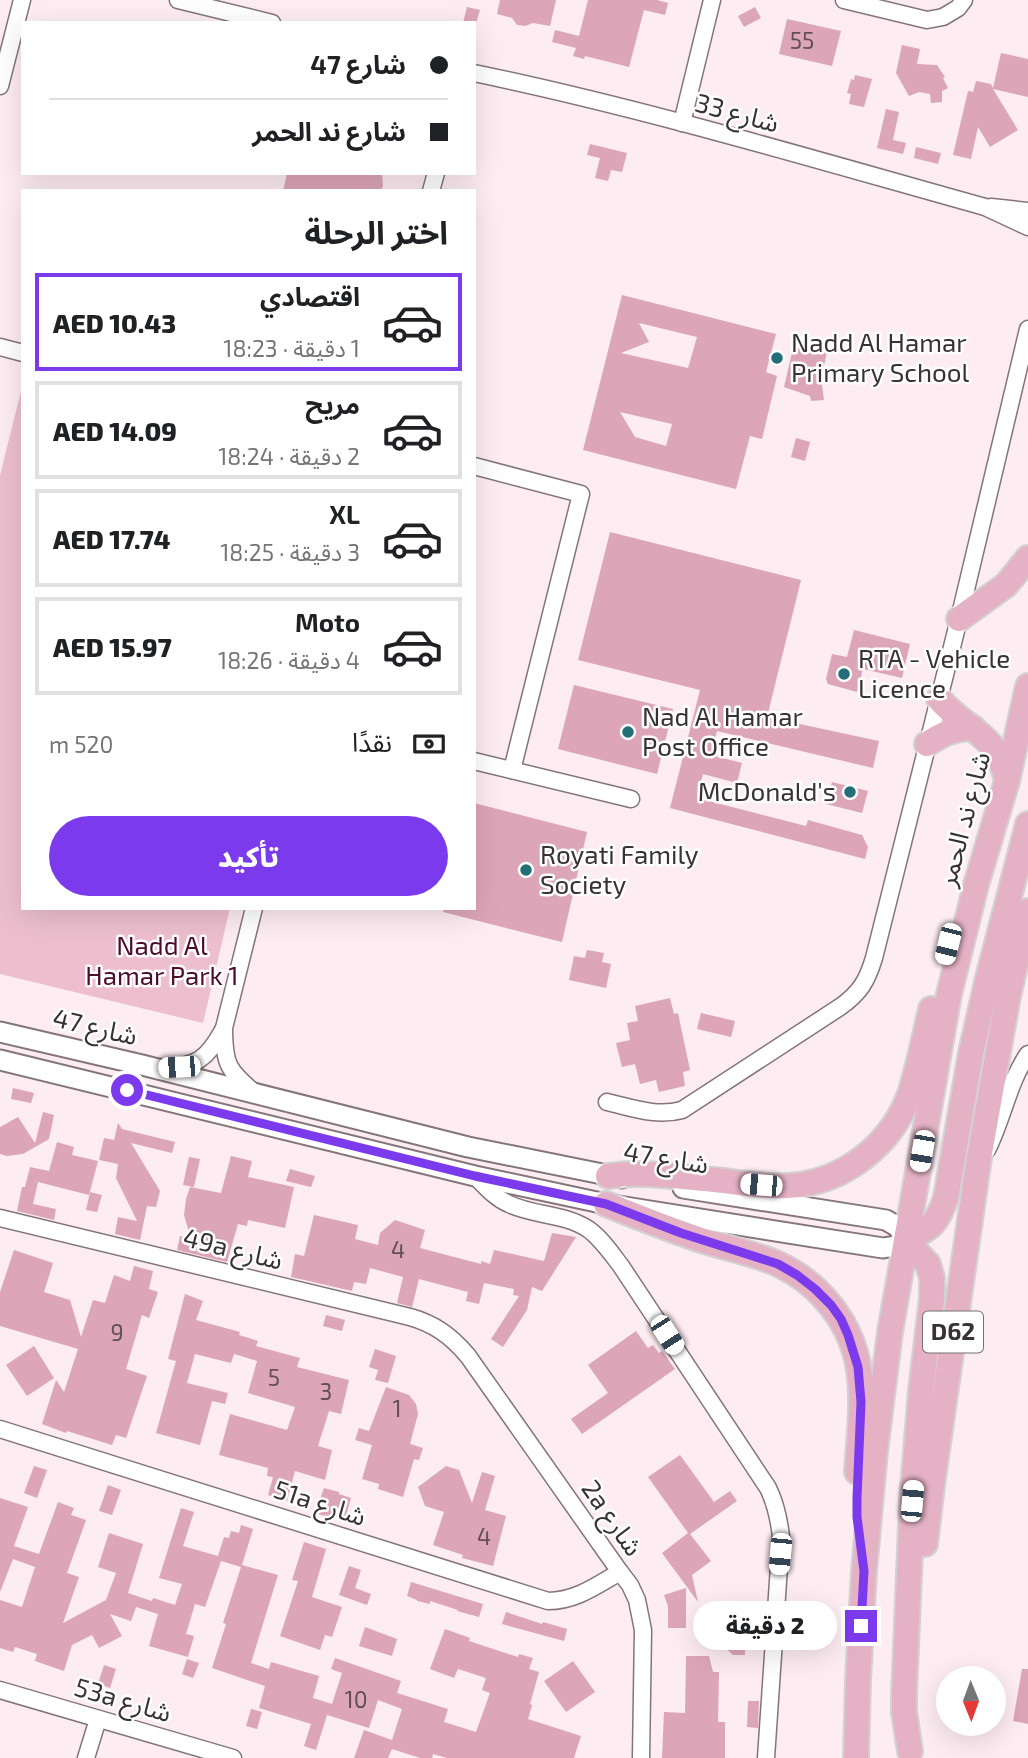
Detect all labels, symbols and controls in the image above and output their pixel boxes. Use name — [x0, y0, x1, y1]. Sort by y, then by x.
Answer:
house number: 55 — [790, 26, 814, 54]
text: شارع 47 — [310, 48, 406, 79]
street label: شارع 33 — [691, 86, 783, 142]
text: شارع ند الحمر — [252, 115, 406, 146]
text: اختر الرحلة — [304, 212, 448, 250]
text: اقتصادي — [260, 280, 360, 311]
icon: car — [381, 291, 444, 354]
text: AED 10.43 — [53, 307, 176, 338]
place label: Nadd Al Hamar Primary School — [791, 326, 970, 387]
text: 1 دقيقة · 18:23 — [223, 334, 360, 362]
marker: Nadd Al Hamar Primary School — [769, 350, 785, 366]
text: مريح — [305, 388, 360, 419]
icon: car — [381, 399, 444, 462]
text: AED 14.09 — [53, 415, 177, 446]
text: 2 دقيقة · 18:24 — [218, 442, 360, 470]
text: XL — [329, 498, 360, 529]
icon: car — [381, 507, 444, 570]
text: AED 17.74 — [53, 523, 170, 554]
text: 3 دقيقة · 18:25 — [220, 538, 360, 566]
text: Moto — [295, 606, 360, 637]
icon: car — [381, 615, 444, 678]
text: AED 15.97 — [53, 631, 172, 662]
place label: RTA - Vehicle Licence — [858, 642, 1010, 703]
text: 4 دقيقة · 18:26 — [218, 646, 360, 674]
marker: RTA - Vehicle Licence — [836, 666, 852, 682]
place label: Nad Al Hamar Post Office — [642, 700, 803, 761]
marker: Nad Al Hamar Post Office — [620, 724, 636, 740]
icon: cash — [410, 725, 448, 763]
text: نقدًا — [352, 726, 392, 757]
text: 520 m — [49, 730, 113, 758]
street label: شارع ند الحمر — [929, 748, 1000, 892]
place label: McDonald's — [698, 775, 836, 806]
marker: McDonald's — [842, 784, 858, 800]
button: تأكيد — [49, 816, 448, 896]
place label: Royati Family Society — [540, 838, 699, 899]
marker: Royati Family Society — [518, 862, 534, 878]
car — [933, 921, 964, 967]
park label: Nadd Al Hamar Park 1 — [85, 929, 239, 990]
street label: شارع 47 — [49, 1001, 141, 1055]
car — [158, 1055, 201, 1079]
route start — [111, 1074, 143, 1106]
car — [909, 1128, 936, 1174]
street label: شارع 47 — [621, 1134, 711, 1183]
car — [740, 1173, 783, 1197]
street label: 49a شارع — [179, 1220, 286, 1280]
house number: 4 — [391, 1235, 405, 1263]
car — [647, 1312, 688, 1358]
road number: D62 — [923, 1312, 983, 1352]
house number: 9 — [110, 1318, 124, 1346]
house number: 5 — [268, 1363, 280, 1391]
house number: 3 — [320, 1377, 332, 1405]
house number: 1 — [392, 1394, 402, 1422]
street label: 51a شارع — [269, 1472, 370, 1536]
street label: 2a شارع — [572, 1473, 650, 1564]
car — [900, 1479, 925, 1523]
house number: 4 — [477, 1522, 491, 1550]
car — [768, 1532, 793, 1576]
callout: 2 دقيقة — [693, 1602, 836, 1650]
route end — [845, 1610, 877, 1642]
text: 2 دقيقة — [726, 1611, 804, 1639]
north arrow — [936, 1666, 1006, 1736]
map controls — [936, 1666, 1006, 1736]
street label: 53a شارع — [70, 1670, 175, 1732]
house number: 10 — [344, 1685, 368, 1713]

